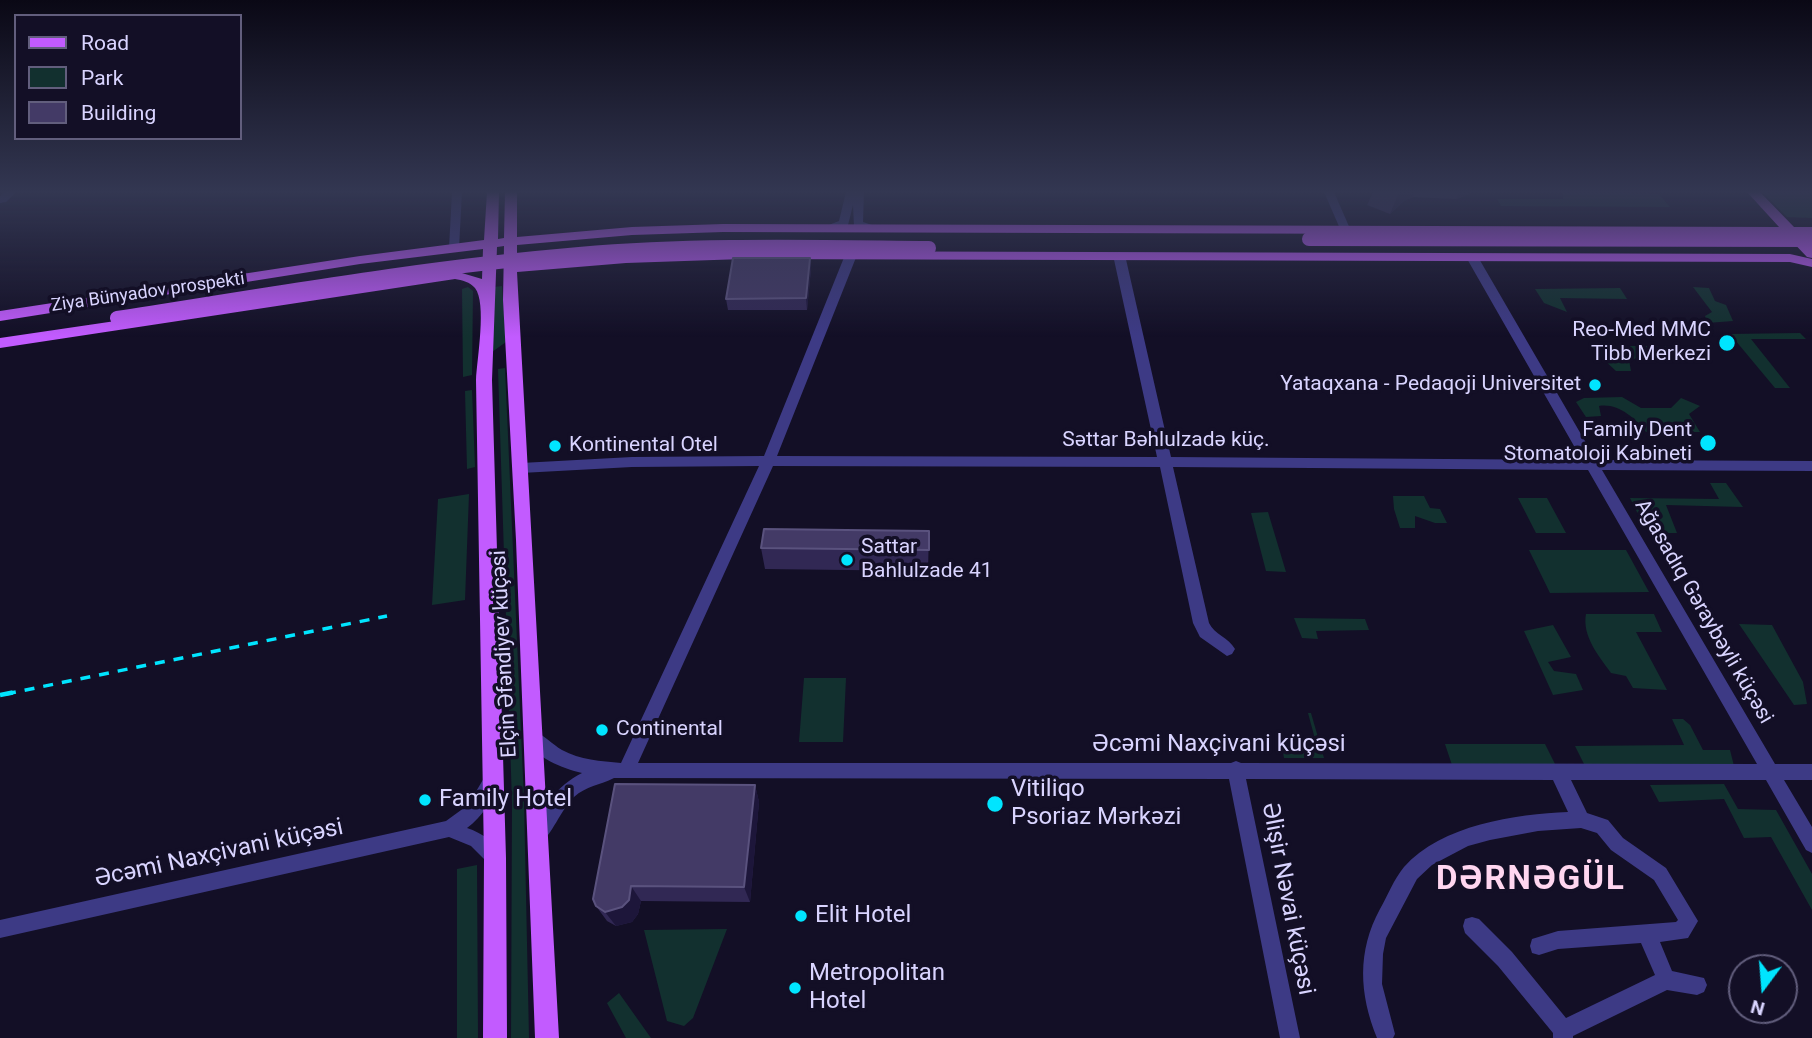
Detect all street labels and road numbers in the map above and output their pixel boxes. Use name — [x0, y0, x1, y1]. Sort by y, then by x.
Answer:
street label: Ziya Bünyadov prospekti — [50, 269, 246, 317]
street label: Səttar Bəhlulzadə küç. — [1062, 428, 1270, 454]
street label: Ağasadıq Gəraybəyli küçəsi — [1628, 495, 1778, 729]
street label: Elçin Əfəndiyev küçəsi — [487, 550, 523, 758]
street label: Əcəmi Naxçivani küçəsi — [1092, 731, 1346, 759]
street label: Əlişir Nəvai küçəsi — [1254, 800, 1320, 998]
street label: Əcəmi Naxçivani küçəsi — [92, 814, 346, 894]

